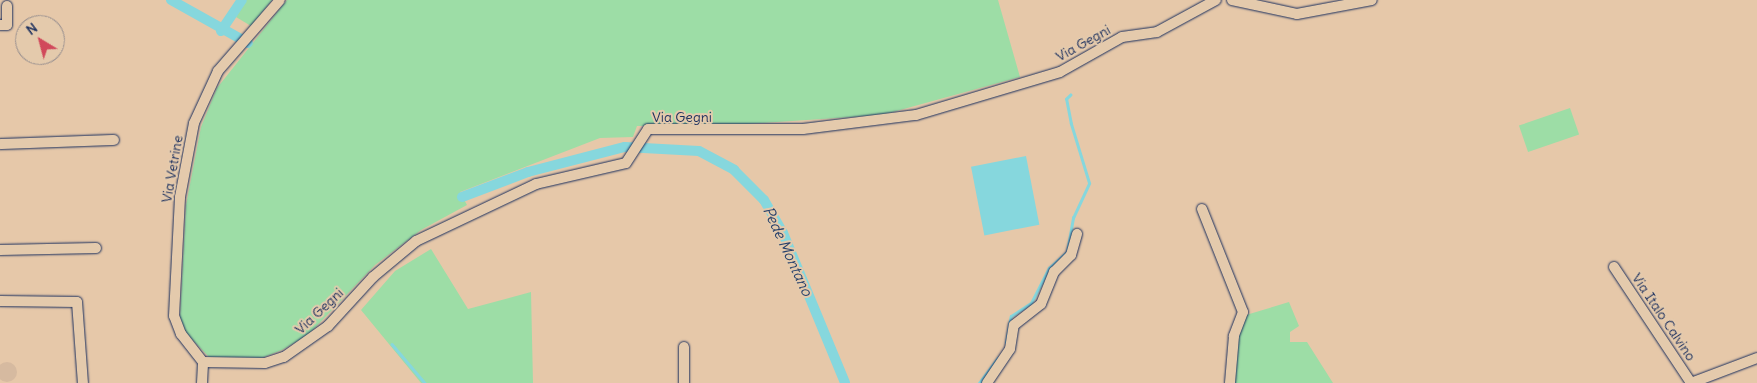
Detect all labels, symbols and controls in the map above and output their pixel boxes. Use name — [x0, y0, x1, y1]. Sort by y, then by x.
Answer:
north arrow — [15, 15, 65, 65]
text: N — [22, 19, 41, 39]
street label: Via Gegni — [1053, 21, 1113, 65]
street label: Via Gegni — [652, 109, 712, 125]
street label: Via Vetrine — [158, 134, 186, 204]
water label: Pede Montano — [759, 203, 817, 299]
street label: Via Italo Calvino — [1628, 270, 1700, 364]
street label: Via Gegni — [291, 284, 347, 338]

